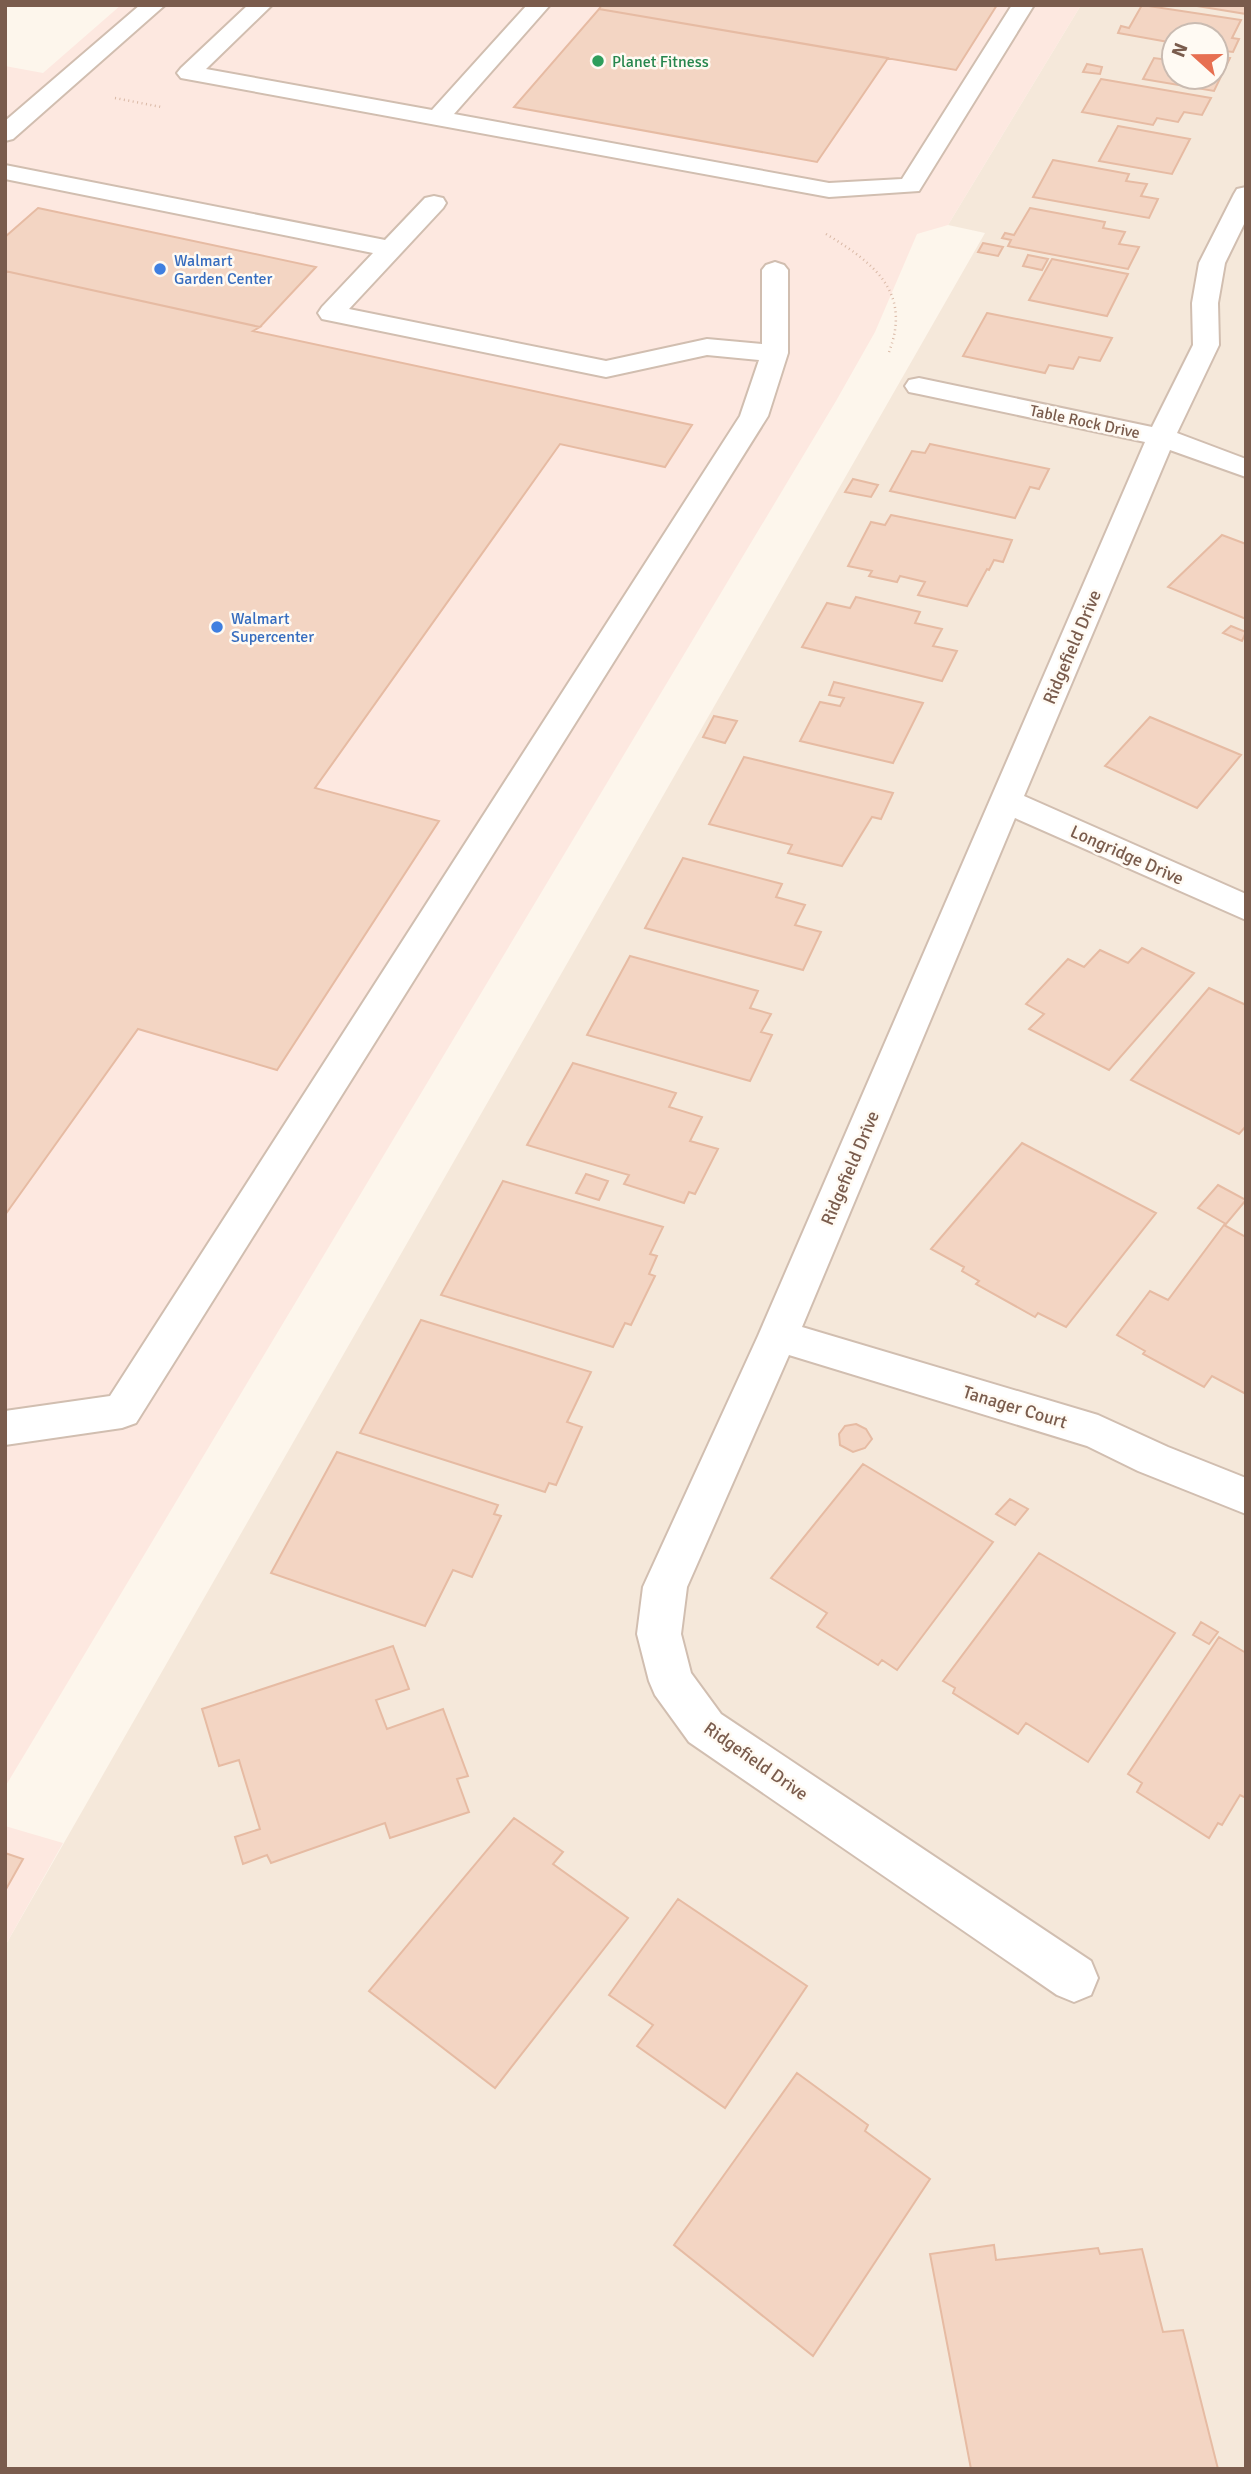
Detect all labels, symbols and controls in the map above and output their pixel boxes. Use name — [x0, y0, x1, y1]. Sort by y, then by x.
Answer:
north arrow — [1160, 21, 1230, 91]
text: N — [1166, 40, 1194, 61]
place label: Planet Fitness — [612, 52, 709, 72]
marker: Planet Fitness — [590, 53, 606, 69]
place label: Walmart Garden Center — [174, 251, 273, 289]
marker: Walmart Garden Center — [152, 261, 168, 277]
street label: Table Rock Drive — [1028, 401, 1142, 443]
street label: Ridgefield Drive — [1038, 586, 1106, 708]
place label: Walmart Supercenter — [231, 609, 314, 647]
marker: Walmart Supercenter — [209, 619, 225, 635]
street label: Longridge Drive — [1067, 820, 1187, 890]
street label: Ridgefield Drive — [816, 1107, 884, 1229]
street label: Tanager Court — [960, 1381, 1070, 1433]
street label: Ridgefield Drive — [700, 1717, 812, 1805]

